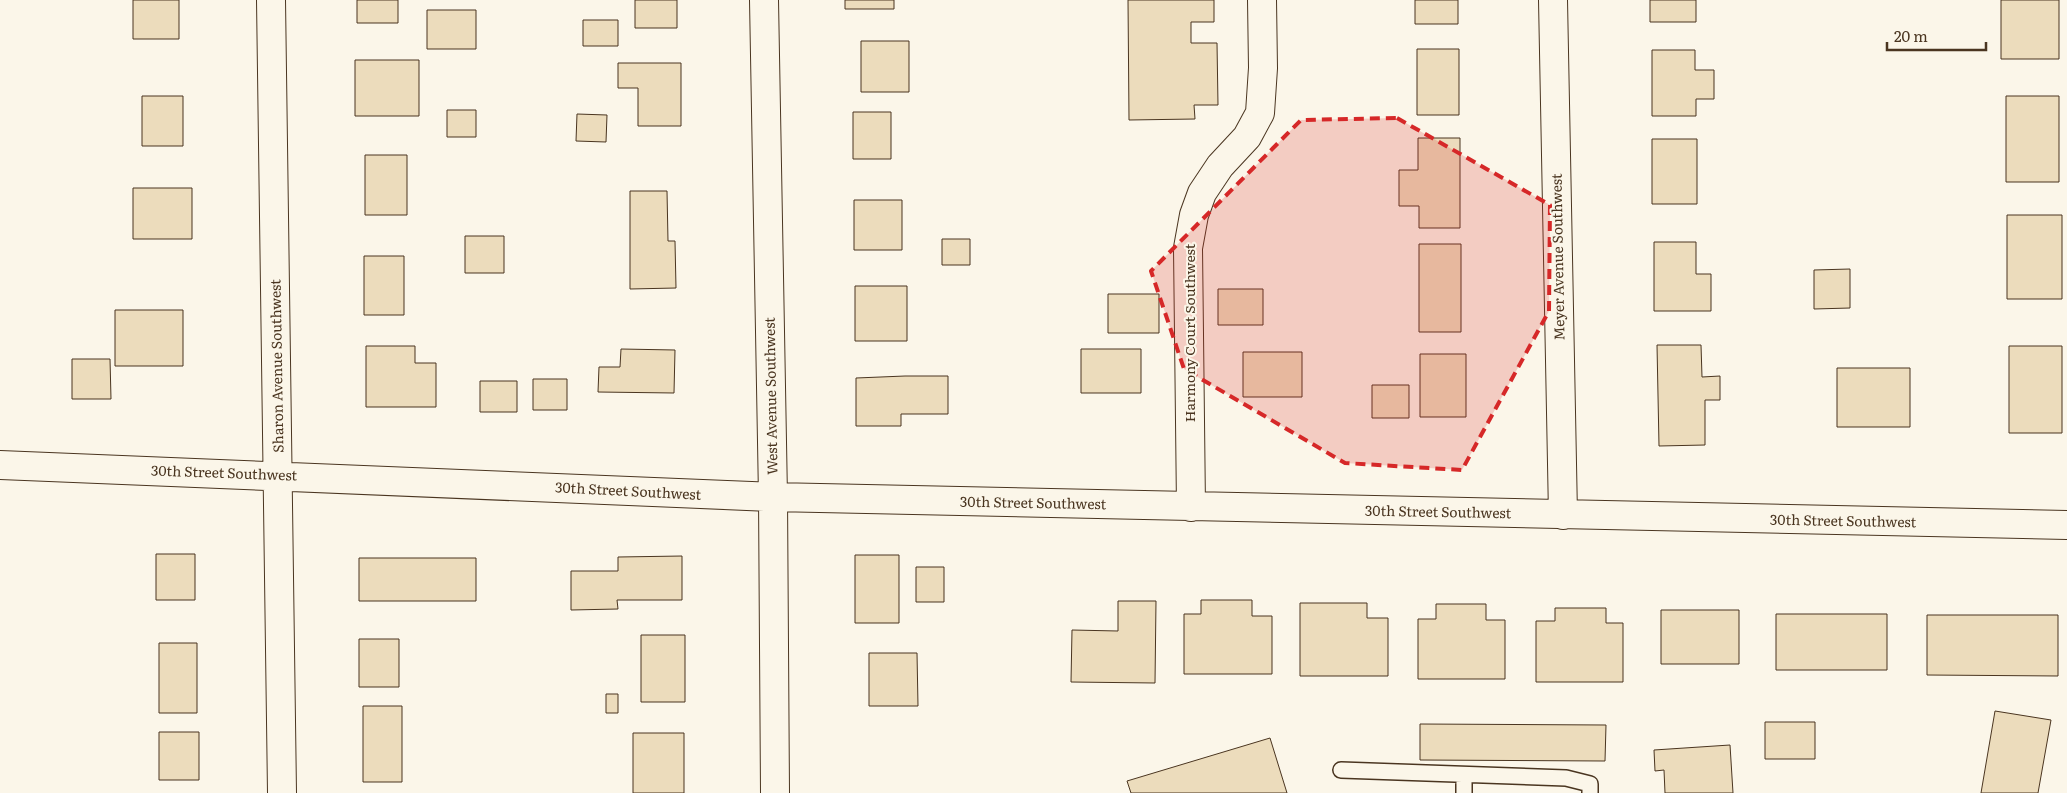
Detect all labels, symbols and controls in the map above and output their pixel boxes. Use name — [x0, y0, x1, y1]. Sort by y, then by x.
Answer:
scale bar — [1887, 20, 1986, 52]
text: 20 m — [1894, 24, 1928, 47]
street label: Meyer Avenue Southwest — [1546, 173, 1568, 341]
street label: Harmony Court Southwest — [1179, 243, 1199, 422]
street label: Sharon Avenue Southwest — [264, 279, 288, 453]
street label: West Avenue Southwest — [759, 317, 781, 475]
street label: 30th Street Southwest — [151, 459, 298, 485]
street label: 30th Street Southwest — [554, 476, 702, 504]
street label: 30th Street Southwest — [960, 491, 1107, 513]
street label: 30th Street Southwest — [1365, 500, 1512, 522]
street label: 30th Street Southwest — [1770, 509, 1917, 531]

